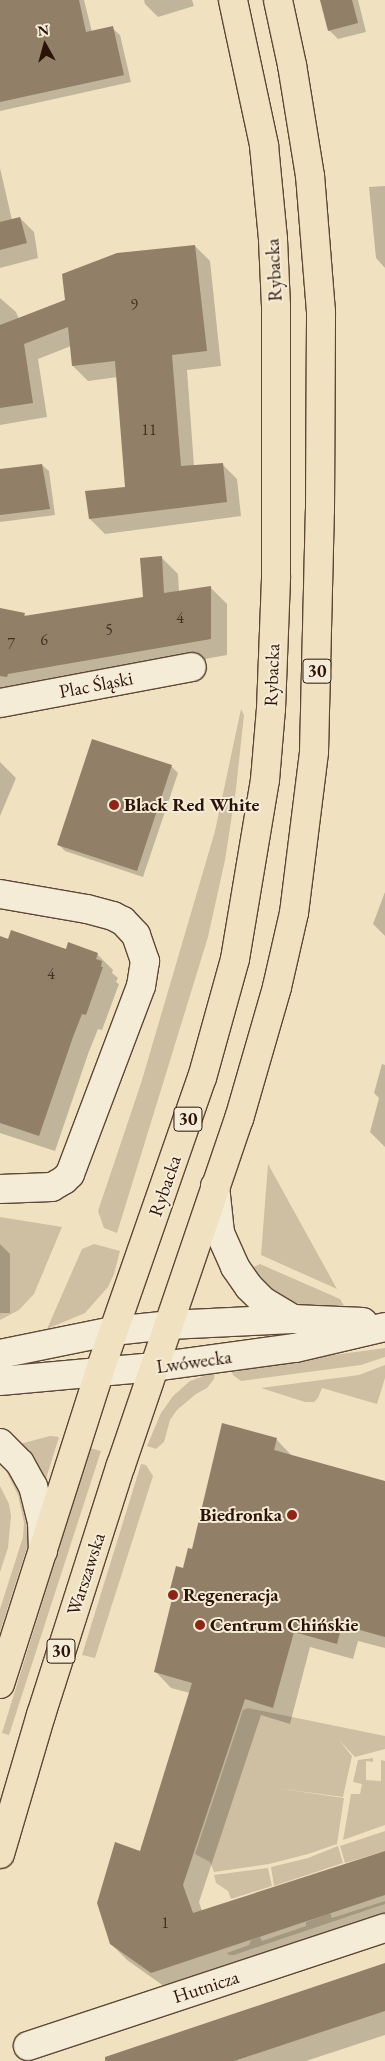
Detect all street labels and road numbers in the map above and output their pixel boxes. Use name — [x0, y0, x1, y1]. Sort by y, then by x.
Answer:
street label: Rybacka — [261, 238, 287, 302]
street label: Rybacka — [260, 643, 284, 707]
road number: 30 — [302, 656, 332, 686]
street label: Plac Śląski — [57, 667, 135, 703]
road number: 30 — [173, 1104, 203, 1134]
street label: Rybacka — [144, 1152, 186, 1220]
street label: Lwówecka — [155, 1345, 233, 1379]
street label: Warszawska — [62, 1530, 110, 1618]
road number: 30 — [46, 1635, 76, 1666]
street label: Hutnicza — [170, 1966, 242, 2008]

